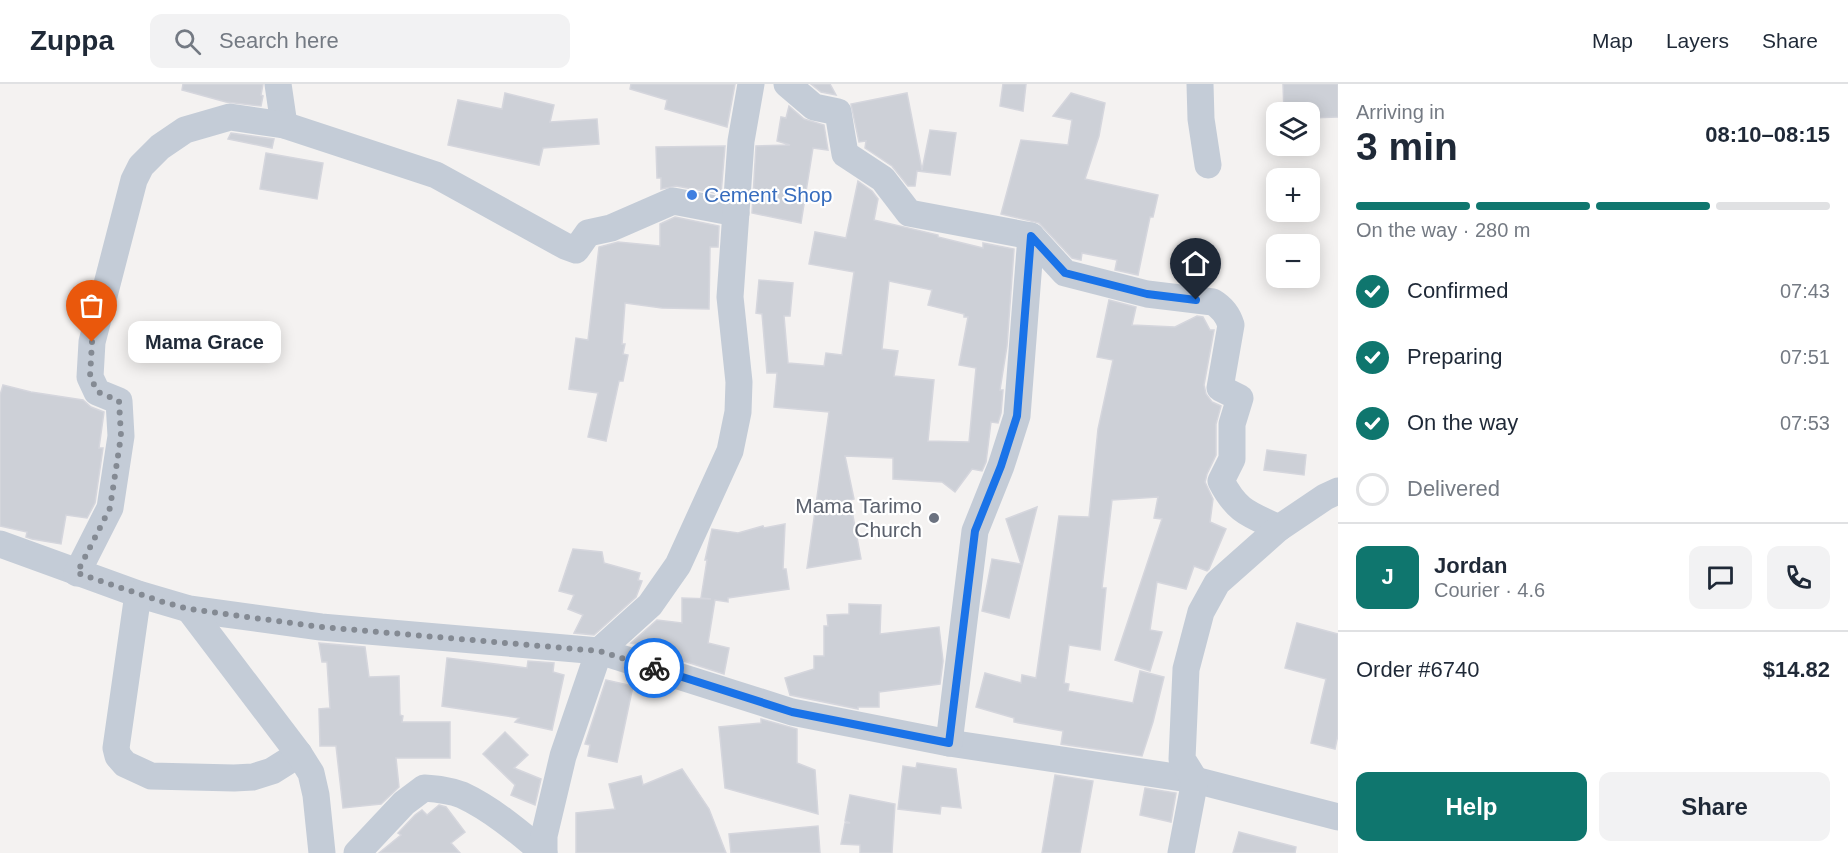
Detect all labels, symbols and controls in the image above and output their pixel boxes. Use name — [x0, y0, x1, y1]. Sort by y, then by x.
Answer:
search box — [150, 14, 570, 68]
text: Zuppa — [30, 25, 114, 56]
icon: search — [171, 25, 204, 58]
text: Search here — [219, 28, 339, 53]
text: Map — [1592, 29, 1633, 52]
text: Layers — [1666, 29, 1729, 52]
text: Share — [1762, 29, 1818, 52]
text: Arriving in — [1356, 101, 1445, 123]
map controls — [1266, 102, 1320, 288]
button: layers — [1266, 102, 1320, 156]
text: 08:10–08:15 — [1705, 122, 1830, 147]
text: 3 min — [1356, 125, 1458, 168]
button: + — [1266, 168, 1320, 222]
place label: Cement Shop — [704, 183, 832, 206]
marker: Cement Shop — [685, 188, 699, 202]
text: On the way · 280 m — [1356, 219, 1531, 241]
button: − — [1266, 234, 1320, 288]
pin — [1170, 238, 1221, 300]
icon: home — [1179, 247, 1212, 280]
icon: check — [1356, 275, 1389, 308]
text: Confirmed — [1407, 278, 1508, 303]
pin — [66, 280, 117, 342]
text: 07:43 — [1780, 280, 1830, 302]
icon: bag — [75, 289, 108, 322]
callout: Mama Grace — [128, 321, 281, 363]
text: Mama Grace — [145, 331, 264, 353]
icon: check — [1356, 341, 1389, 374]
text: Preparing — [1407, 344, 1502, 369]
text: 07:51 — [1780, 346, 1830, 368]
icon: check — [1356, 407, 1389, 440]
text: On the way — [1407, 410, 1518, 435]
text: 07:53 — [1780, 412, 1830, 434]
text: Delivered — [1407, 476, 1500, 501]
place label: Mama Tarimo Church — [795, 494, 922, 541]
marker: Mama Tarimo Church — [927, 511, 941, 525]
button: chat — [1689, 546, 1752, 609]
button: phone — [1767, 546, 1830, 609]
text: Jordan — [1434, 553, 1507, 578]
text: J — [1381, 564, 1394, 589]
text: Courier · 4.6 — [1434, 579, 1545, 601]
courier — [624, 638, 684, 698]
icon: bike — [638, 652, 671, 685]
text: Order #6740 — [1356, 657, 1480, 682]
text: $14.82 — [1763, 657, 1830, 682]
button: Help — [1356, 772, 1587, 841]
button: Share — [1599, 772, 1830, 841]

